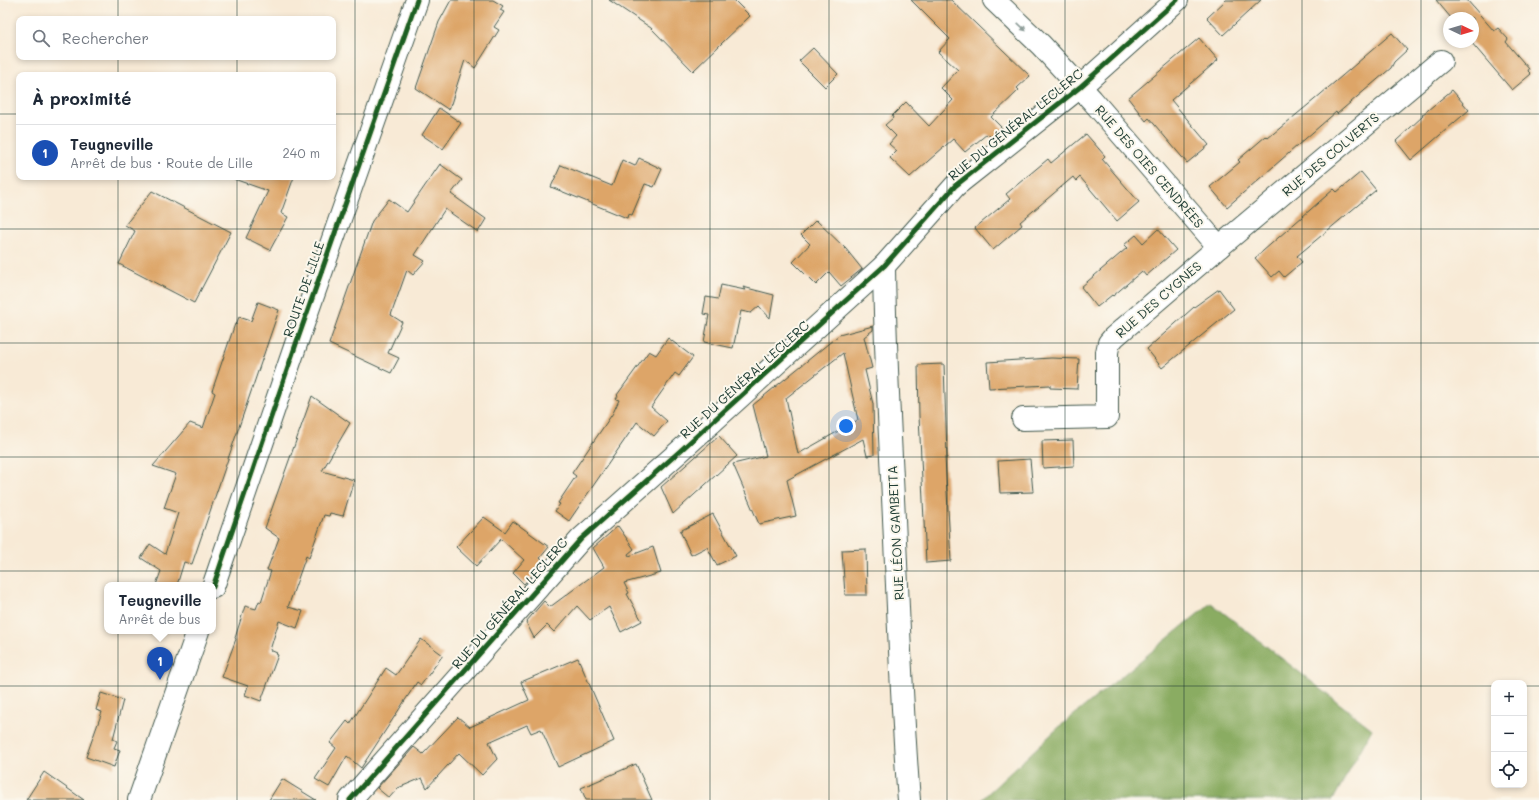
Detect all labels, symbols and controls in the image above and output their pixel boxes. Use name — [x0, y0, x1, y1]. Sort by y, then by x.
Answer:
north arrow — [1443, 12, 1479, 48]
search box — [16, 16, 336, 60]
one-way arrow — [1017, 22, 1027, 32]
icon: search — [30, 27, 52, 49]
text: Rechercher — [62, 28, 149, 48]
street label: RUE DU GÉNÉRAL LECLERC — [944, 64, 1086, 184]
text: À proximité — [32, 87, 131, 109]
street label: RUE DES OIES CENDRÉES — [1092, 101, 1208, 231]
street label: RUE DES COLVERTS — [1278, 108, 1382, 200]
text: Teugneville — [70, 134, 153, 154]
text: 1 — [42, 144, 48, 161]
text: 240 m — [283, 144, 320, 161]
text: Arrêt de bus · Route de Lille — [70, 154, 253, 171]
street label: ROUTE DE LILLE — [279, 239, 327, 339]
street label: RUE DES CYGNES — [1112, 257, 1204, 341]
street label: RUE DU GÉNÉRAL LECLERC — [676, 316, 812, 442]
your location — [836, 416, 856, 436]
street label: RUE LÉON GAMBETTA — [883, 465, 907, 601]
street label: RUE DU GÉNÉRAL LECLERC — [447, 534, 571, 672]
popup — [104, 582, 216, 634]
text: Teugneville — [118, 590, 202, 610]
text: Arrêt de bus — [118, 610, 201, 627]
pin: 1 — [147, 647, 173, 680]
map controls — [1491, 680, 1527, 788]
button: + — [1491, 680, 1527, 716]
button: − — [1491, 716, 1527, 752]
button: locate — [1491, 752, 1527, 788]

